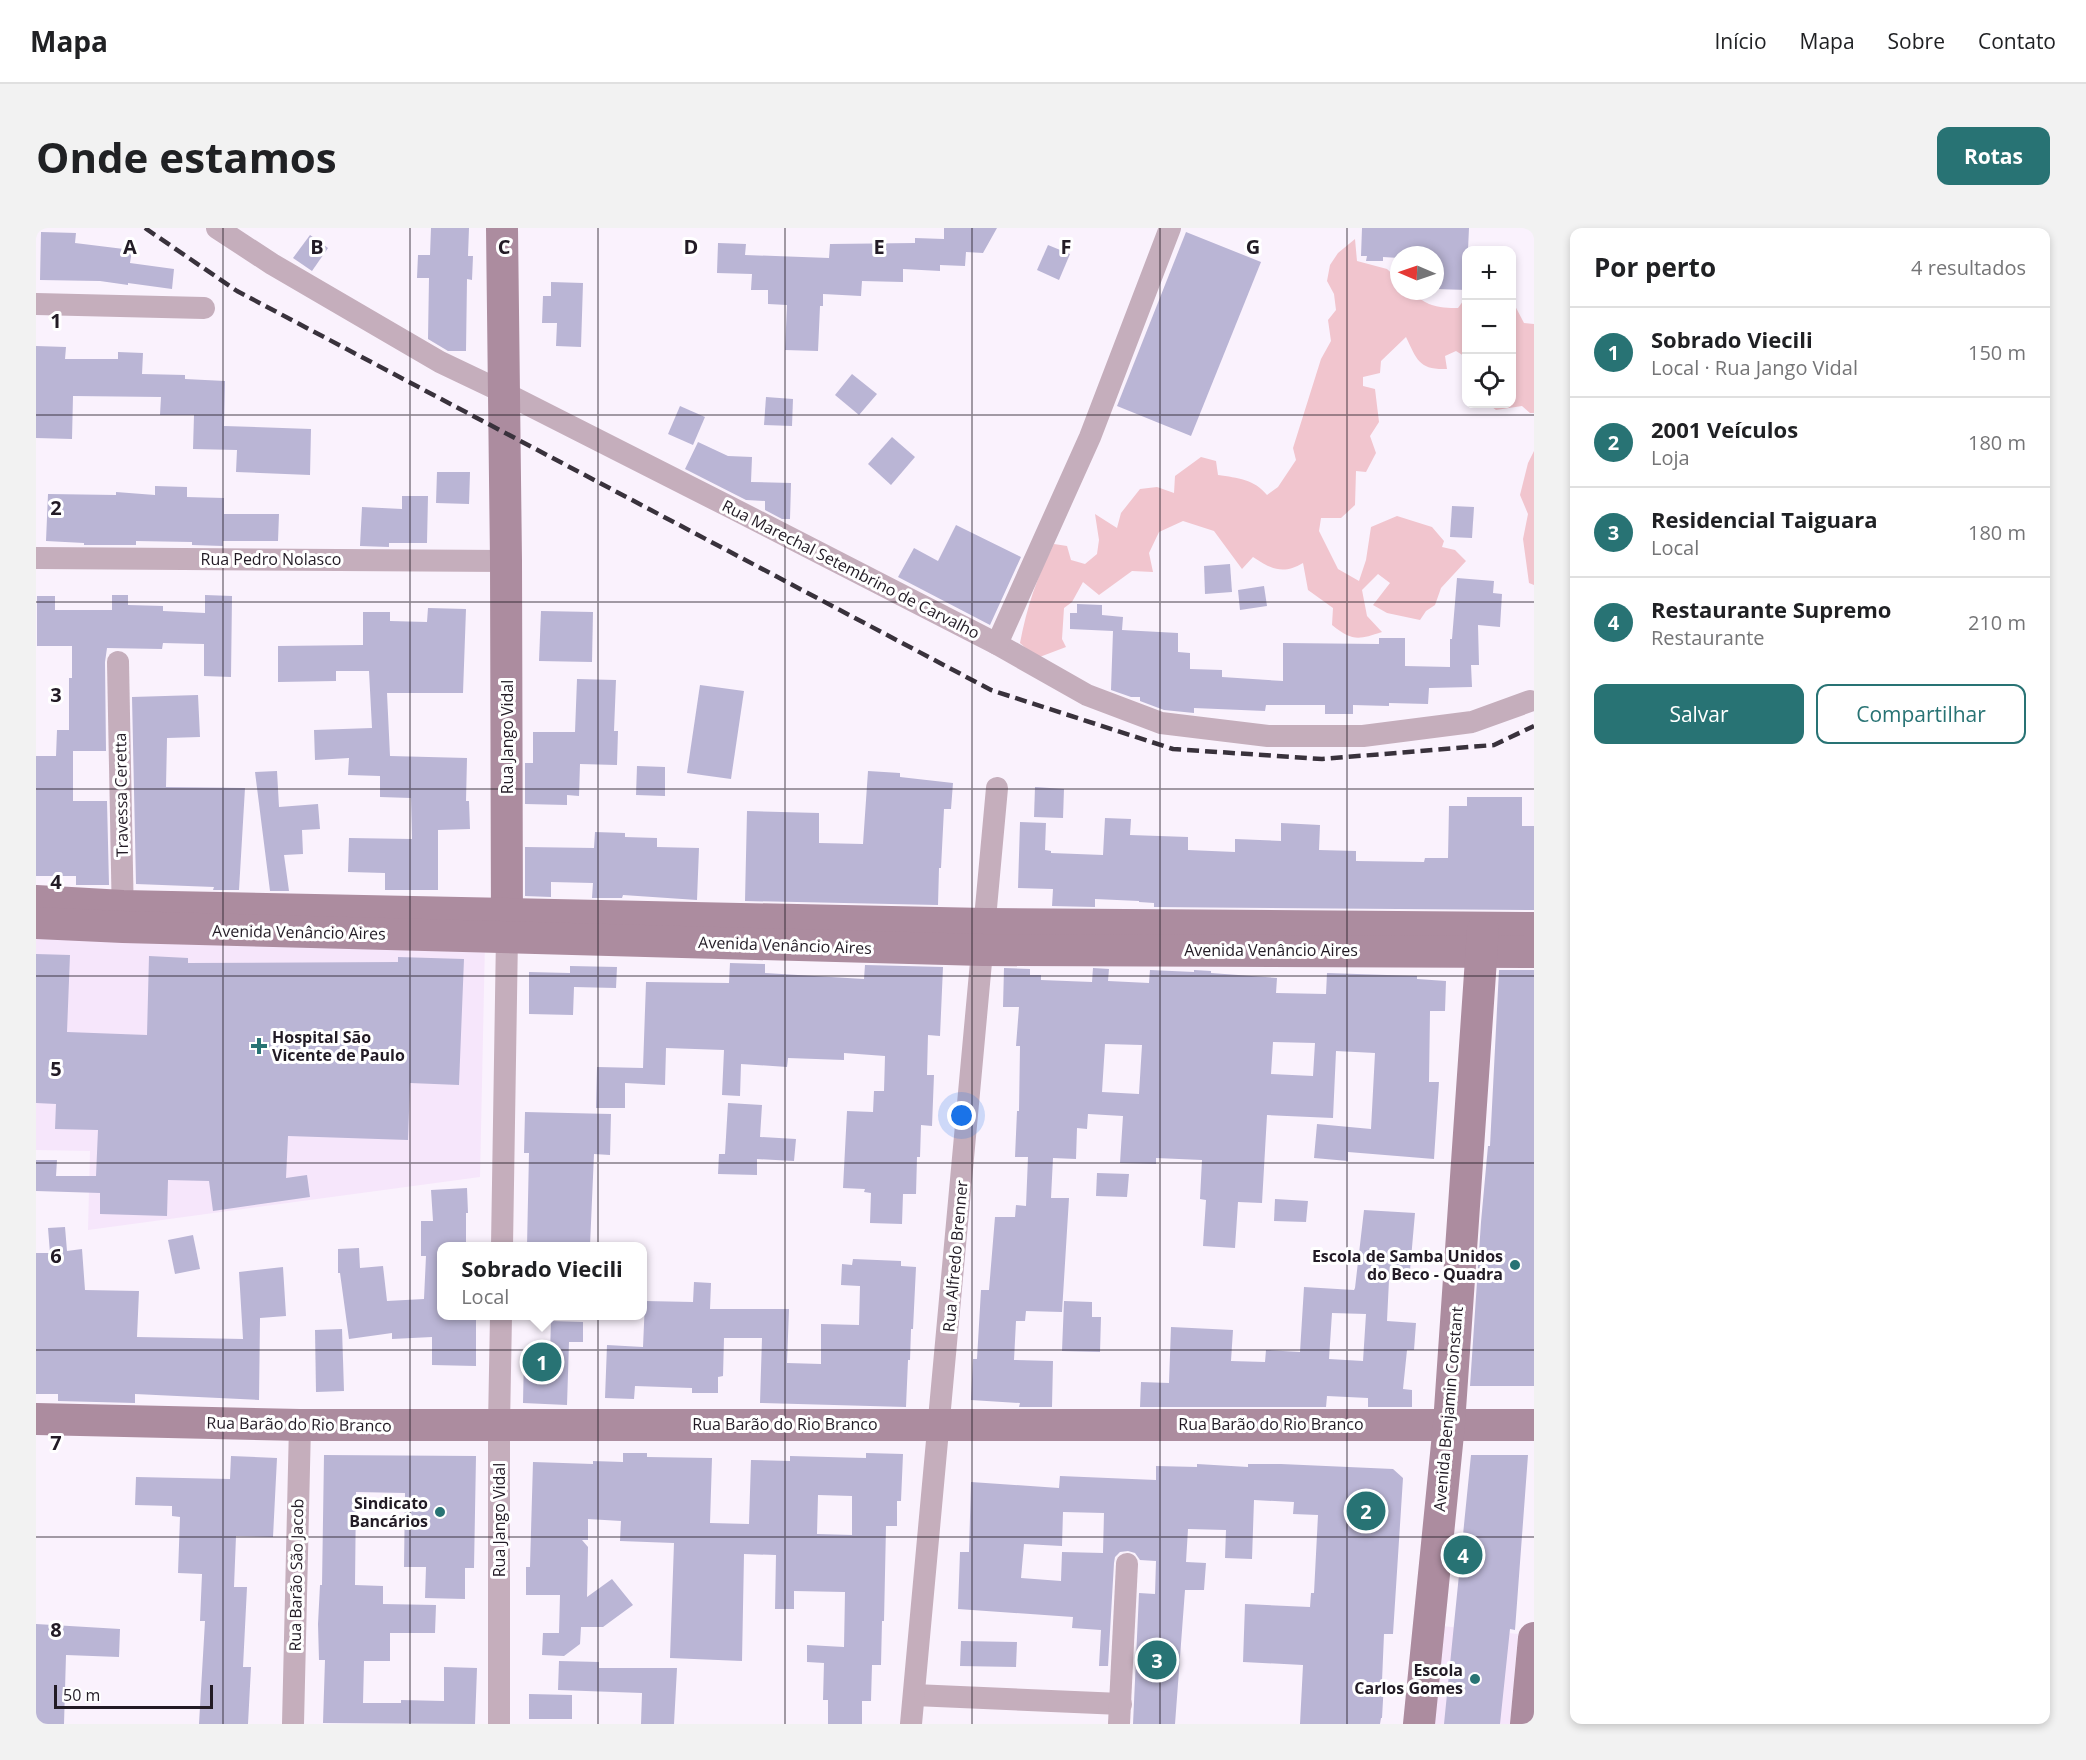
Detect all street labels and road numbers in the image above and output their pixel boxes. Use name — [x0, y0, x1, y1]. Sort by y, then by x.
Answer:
street label: Rua Marechal Setembrino de Carvalho — [719, 494, 983, 644]
street label: Rua Pedro Nolasco — [201, 548, 341, 570]
street label: Rua Jango Vidal — [496, 680, 518, 794]
street label: Travessa Ceretta — [109, 733, 133, 857]
street label: Avenida Venâncio Aires — [212, 919, 386, 945]
street label: Avenida Venâncio Aires — [698, 931, 872, 959]
street label: Avenida Venâncio Aires — [1184, 939, 1358, 961]
street label: Rua Alfredo Brenner — [937, 1179, 973, 1333]
street label: Avenida Benjamin Constant — [1428, 1305, 1468, 1513]
street label: Rua Barão do Rio Branco — [206, 1411, 392, 1437]
street label: Rua Barão do Rio Branco — [692, 1413, 878, 1435]
street label: Rua Barão do Rio Branco — [1178, 1413, 1364, 1435]
street label: Rua Jango Vidal — [488, 1463, 510, 1577]
street label: Rua Barão São Jacob — [284, 1498, 308, 1652]

